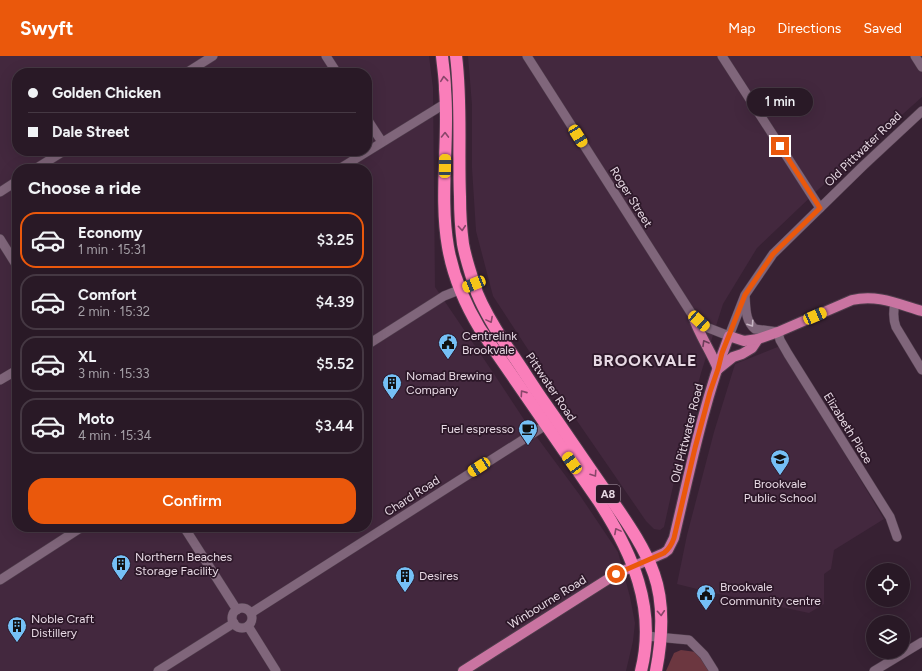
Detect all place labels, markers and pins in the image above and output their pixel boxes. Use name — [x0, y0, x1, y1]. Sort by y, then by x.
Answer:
place label: Centrelink Brookvale — [462, 329, 517, 357]
public building icon: Centrelink Brookvale — [437, 332, 459, 360]
place label: Nomad Brewing Company — [406, 369, 492, 397]
building icon: Nomad Brewing Company — [381, 372, 403, 400]
cafe icon: Fuel espresso — [517, 418, 539, 446]
place label: Fuel espresso — [441, 422, 514, 436]
school or university icon: Brookvale Public School — [769, 448, 791, 476]
place label: Brookvale Public School — [744, 477, 816, 505]
place label: Northern Beaches Storage Facility — [135, 550, 233, 578]
building icon: Northern Beaches Storage Facility — [110, 553, 132, 581]
building icon: Desires — [394, 565, 416, 593]
place label: Desires — [419, 569, 459, 583]
place label: Brookvale Community centre — [720, 580, 821, 608]
public building icon: Brookvale Community centre — [695, 583, 717, 611]
place label: Noble Craft Distillery — [31, 612, 95, 640]
building icon: Noble Craft Distillery — [6, 615, 28, 643]

